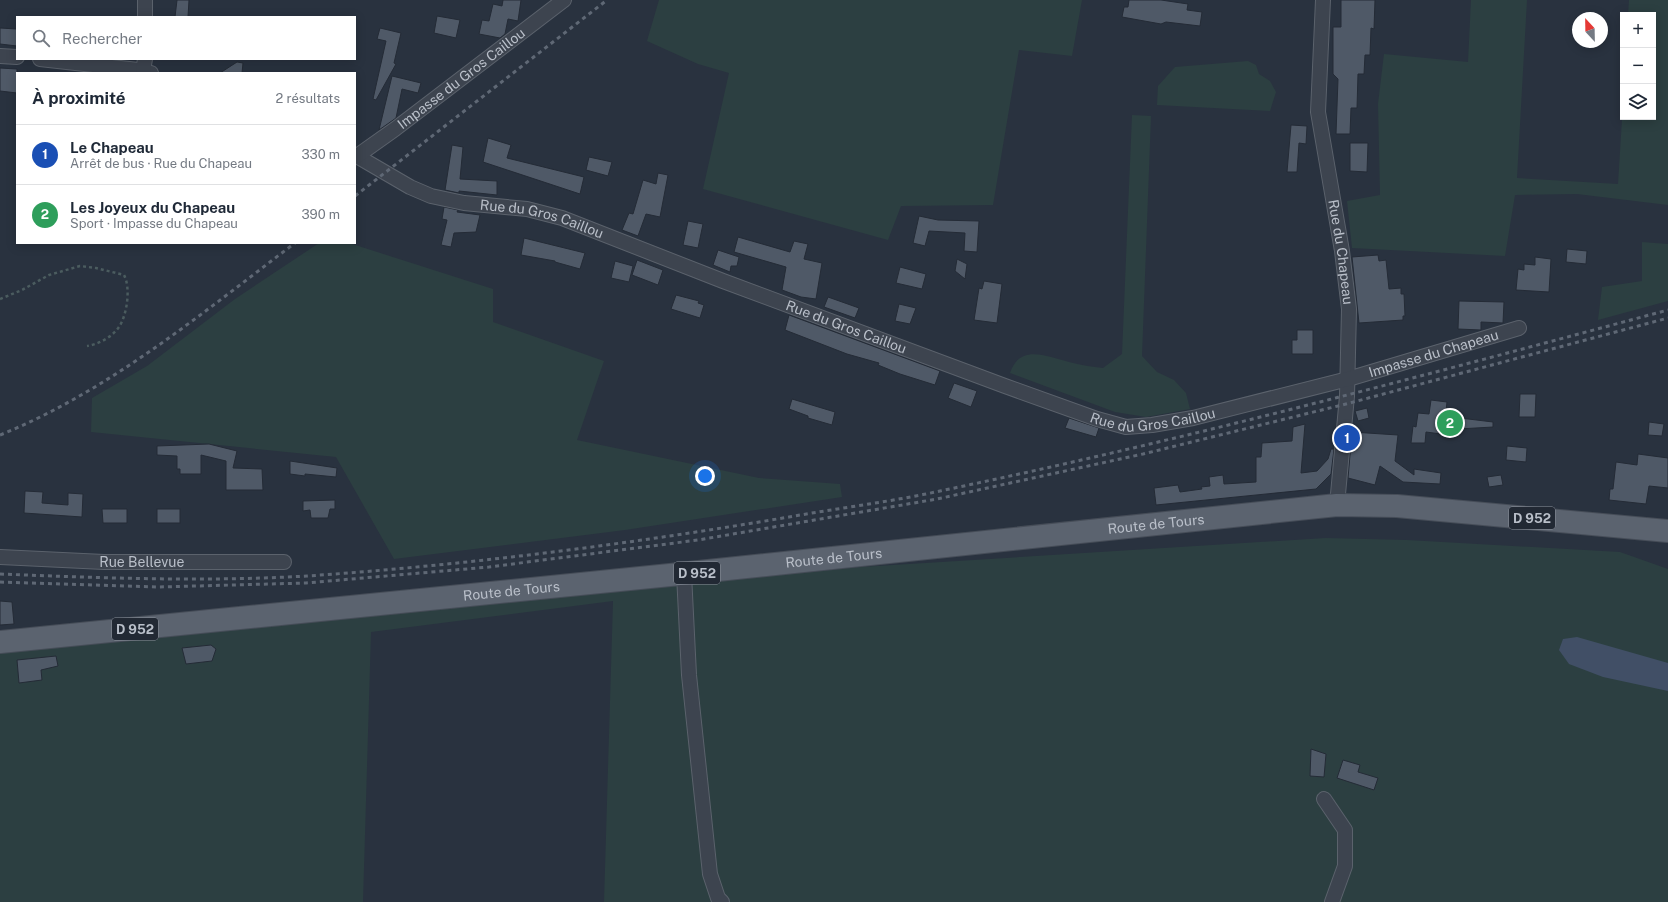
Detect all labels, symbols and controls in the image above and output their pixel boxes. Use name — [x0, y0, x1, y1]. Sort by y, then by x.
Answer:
north arrow — [1572, 12, 1608, 48]
map controls — [1620, 12, 1656, 120]
button: + — [1620, 12, 1656, 48]
search box — [16, 16, 356, 60]
street label: Impasse du Gros Caillou — [394, 25, 528, 132]
icon: search — [30, 27, 52, 49]
text: Rechercher — [62, 30, 142, 47]
button: − — [1620, 48, 1656, 84]
button: layers — [1620, 84, 1656, 120]
text: À proximité — [32, 88, 126, 108]
text: 2 résultats — [276, 91, 340, 106]
text: Le Chapeau — [70, 139, 154, 156]
text: 1 — [42, 147, 48, 162]
text: 330 m — [301, 147, 340, 162]
text: Arrêt de bus · Rue du Chapeau — [70, 156, 252, 171]
street label: Rue du Gros Caillou — [479, 197, 606, 241]
street label: Rue du Chapeau — [1325, 198, 1356, 305]
text: Les Joyeux du Chapeau — [70, 199, 235, 216]
text: 2 — [41, 207, 49, 222]
text: 390 m — [302, 207, 340, 222]
text: Sport · Impasse du Chapeau — [70, 216, 238, 231]
street label: Rue du Gros Caillou — [784, 297, 909, 357]
street label: Impasse du Chapeau — [1367, 327, 1500, 380]
street label: Rue du Gros Caillou — [1088, 405, 1217, 435]
pin: 2 — [1437, 408, 1463, 438]
pin: 1 — [1334, 423, 1360, 453]
your location — [695, 466, 715, 486]
road number: D 952 — [1509, 507, 1555, 529]
street label: Route de Tours — [1107, 511, 1205, 537]
street label: Route de Tours — [785, 545, 883, 571]
street label: Rue Bellevue — [99, 554, 184, 570]
road number: D 952 — [674, 562, 720, 584]
street label: Route de Tours — [462, 578, 561, 604]
road number: D 952 — [112, 618, 158, 640]

